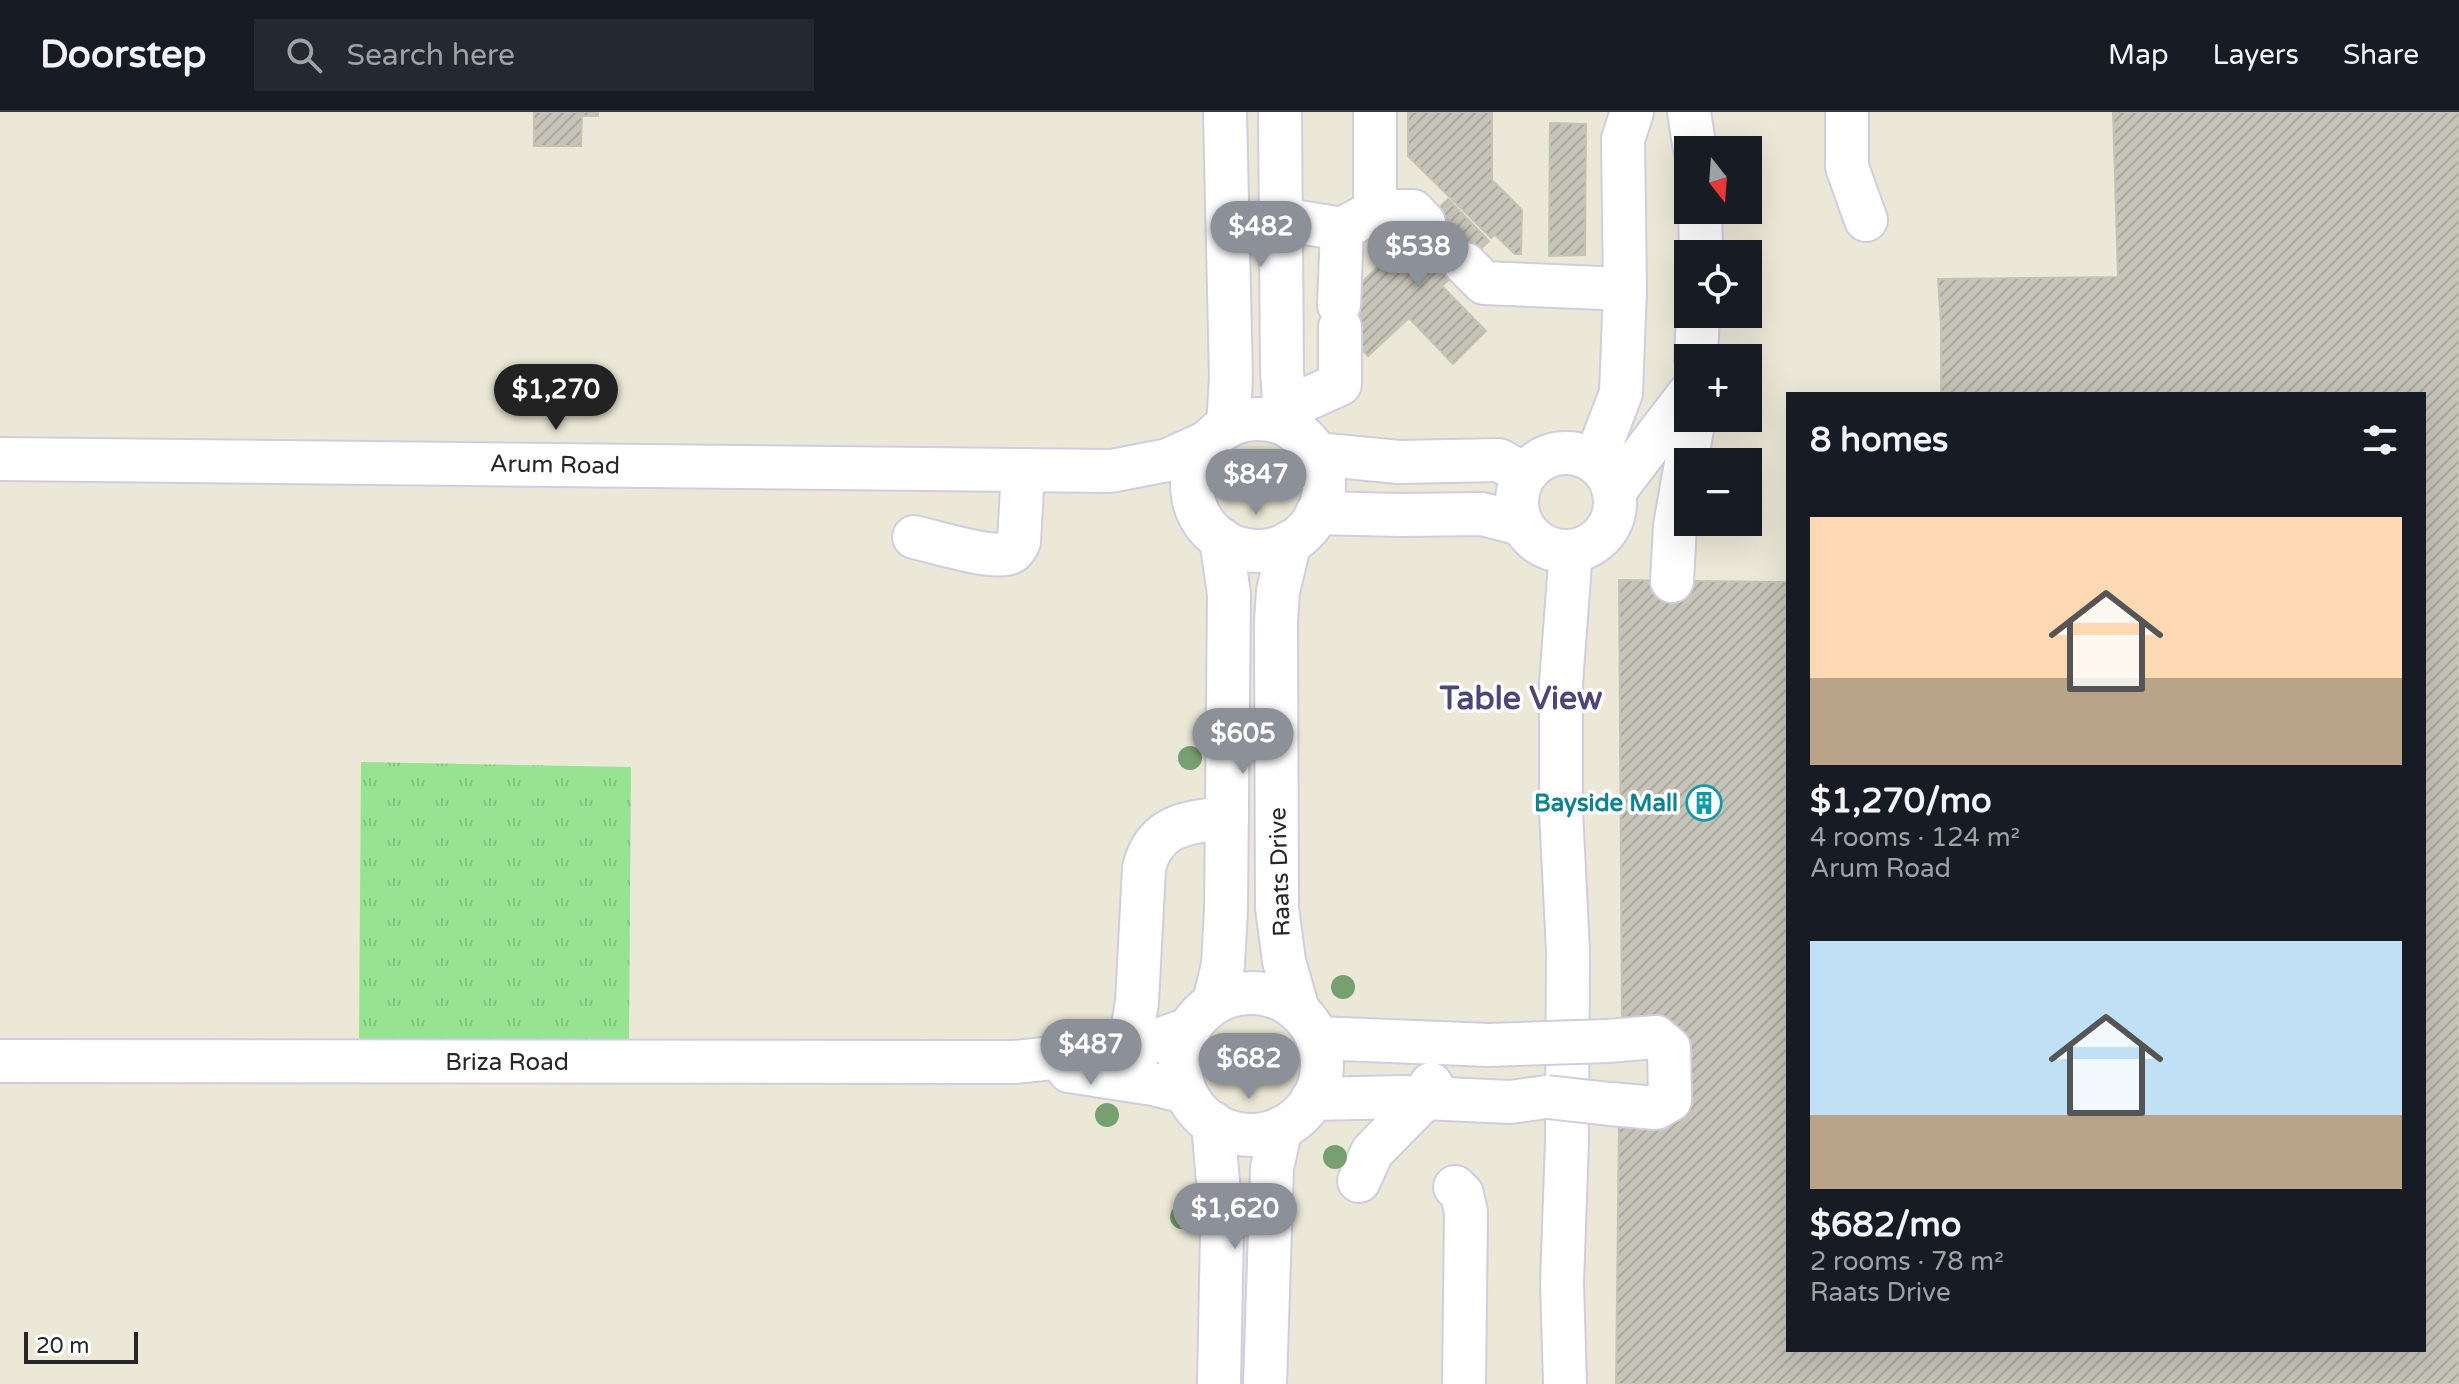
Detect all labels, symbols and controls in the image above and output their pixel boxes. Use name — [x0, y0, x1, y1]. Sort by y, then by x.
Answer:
search box — [254, 19, 814, 91]
text: Doorstep — [40, 32, 206, 78]
icon: search — [282, 33, 326, 77]
text: Search here — [346, 37, 515, 74]
text: Map — [2108, 38, 2169, 72]
text: Layers — [2213, 38, 2299, 72]
text: Share — [2343, 38, 2419, 72]
north arrow — [1674, 136, 1762, 224]
map controls — [1674, 136, 1762, 536]
pin: $482 — [1214, 201, 1308, 269]
text: $482 — [1228, 211, 1294, 242]
pin: $538 — [1371, 221, 1465, 289]
text: $538 — [1385, 231, 1451, 262]
button: locate — [1674, 240, 1762, 328]
button: + — [1674, 344, 1762, 432]
pin: $1,270 — [491, 364, 621, 432]
text: $1,270 — [512, 374, 600, 405]
icon: filters — [2358, 418, 2402, 462]
text: 8 homes — [1810, 420, 1948, 461]
button: − — [1674, 448, 1762, 536]
street label: Arum Road — [490, 449, 620, 481]
pin: $847 — [1209, 449, 1303, 517]
text: $847 — [1223, 459, 1289, 490]
icon: home — [2034, 569, 2178, 713]
district label: Table View — [1439, 680, 1602, 718]
pin: $605 — [1196, 708, 1290, 776]
text: $605 — [1210, 718, 1276, 749]
text: $1,270/mo — [1810, 781, 1992, 822]
building icon: Bayside Mall — [1685, 784, 1723, 822]
place label: Bayside Mall — [1534, 789, 1678, 818]
street label: Raats Drive — [1263, 807, 1297, 937]
text: 4 rooms · 124 m² — [1810, 822, 2020, 853]
text: Arum Road — [1810, 853, 1951, 884]
icon: home — [2034, 993, 2178, 1137]
pin: $487 — [1044, 1019, 1138, 1087]
text: $487 — [1058, 1029, 1124, 1060]
pin: $682 — [1202, 1033, 1296, 1101]
text: $682 — [1216, 1043, 1282, 1074]
street label: Briza Road — [445, 1048, 569, 1077]
pin: $1,620 — [1170, 1183, 1300, 1251]
text: $1,620 — [1191, 1193, 1279, 1224]
text: $682/mo — [1810, 1205, 1961, 1246]
text: 2 rooms · 78 m² — [1810, 1246, 2004, 1277]
text: Raats Drive — [1810, 1277, 1951, 1308]
scale bar — [24, 1328, 138, 1364]
text: 20 m — [36, 1333, 90, 1359]

